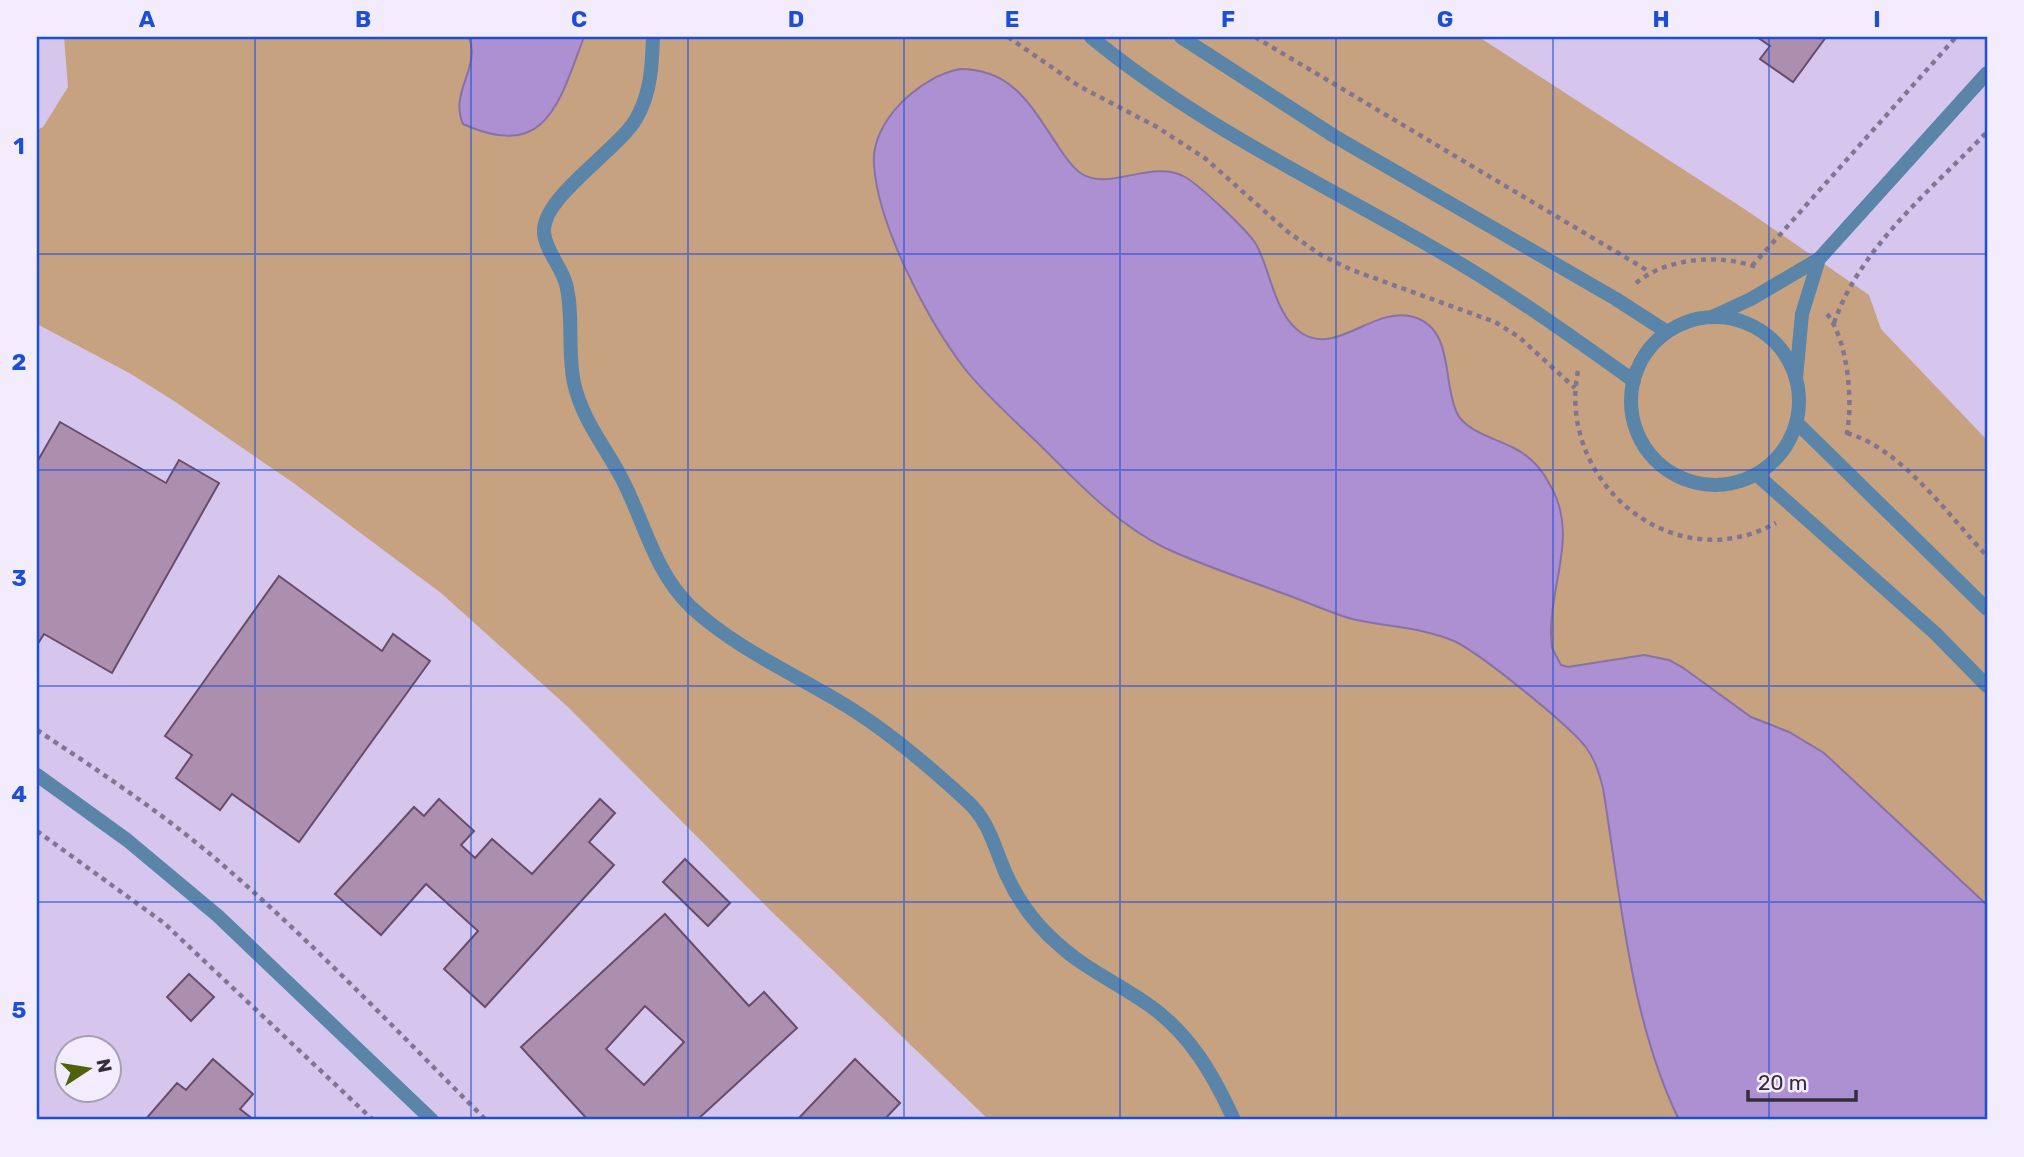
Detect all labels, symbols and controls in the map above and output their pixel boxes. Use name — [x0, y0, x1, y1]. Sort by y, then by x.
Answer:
text: A — [139, 5, 156, 33]
text: B — [355, 5, 371, 33]
text: C — [571, 5, 587, 33]
text: D — [788, 5, 804, 33]
text: E — [1005, 5, 1019, 33]
text: F — [1221, 5, 1235, 33]
text: G — [1437, 5, 1453, 33]
text: H — [1652, 5, 1670, 33]
text: I — [1873, 5, 1881, 33]
text: 1 — [13, 132, 25, 160]
text: 2 — [12, 348, 26, 376]
text: 3 — [11, 564, 27, 592]
text: 4 — [11, 780, 27, 808]
text: 5 — [12, 996, 27, 1024]
north arrow — [52, 1034, 122, 1104]
text: N — [91, 1056, 117, 1075]
scale bar — [1748, 1059, 1856, 1103]
text: 20 m — [1758, 1070, 1807, 1095]

